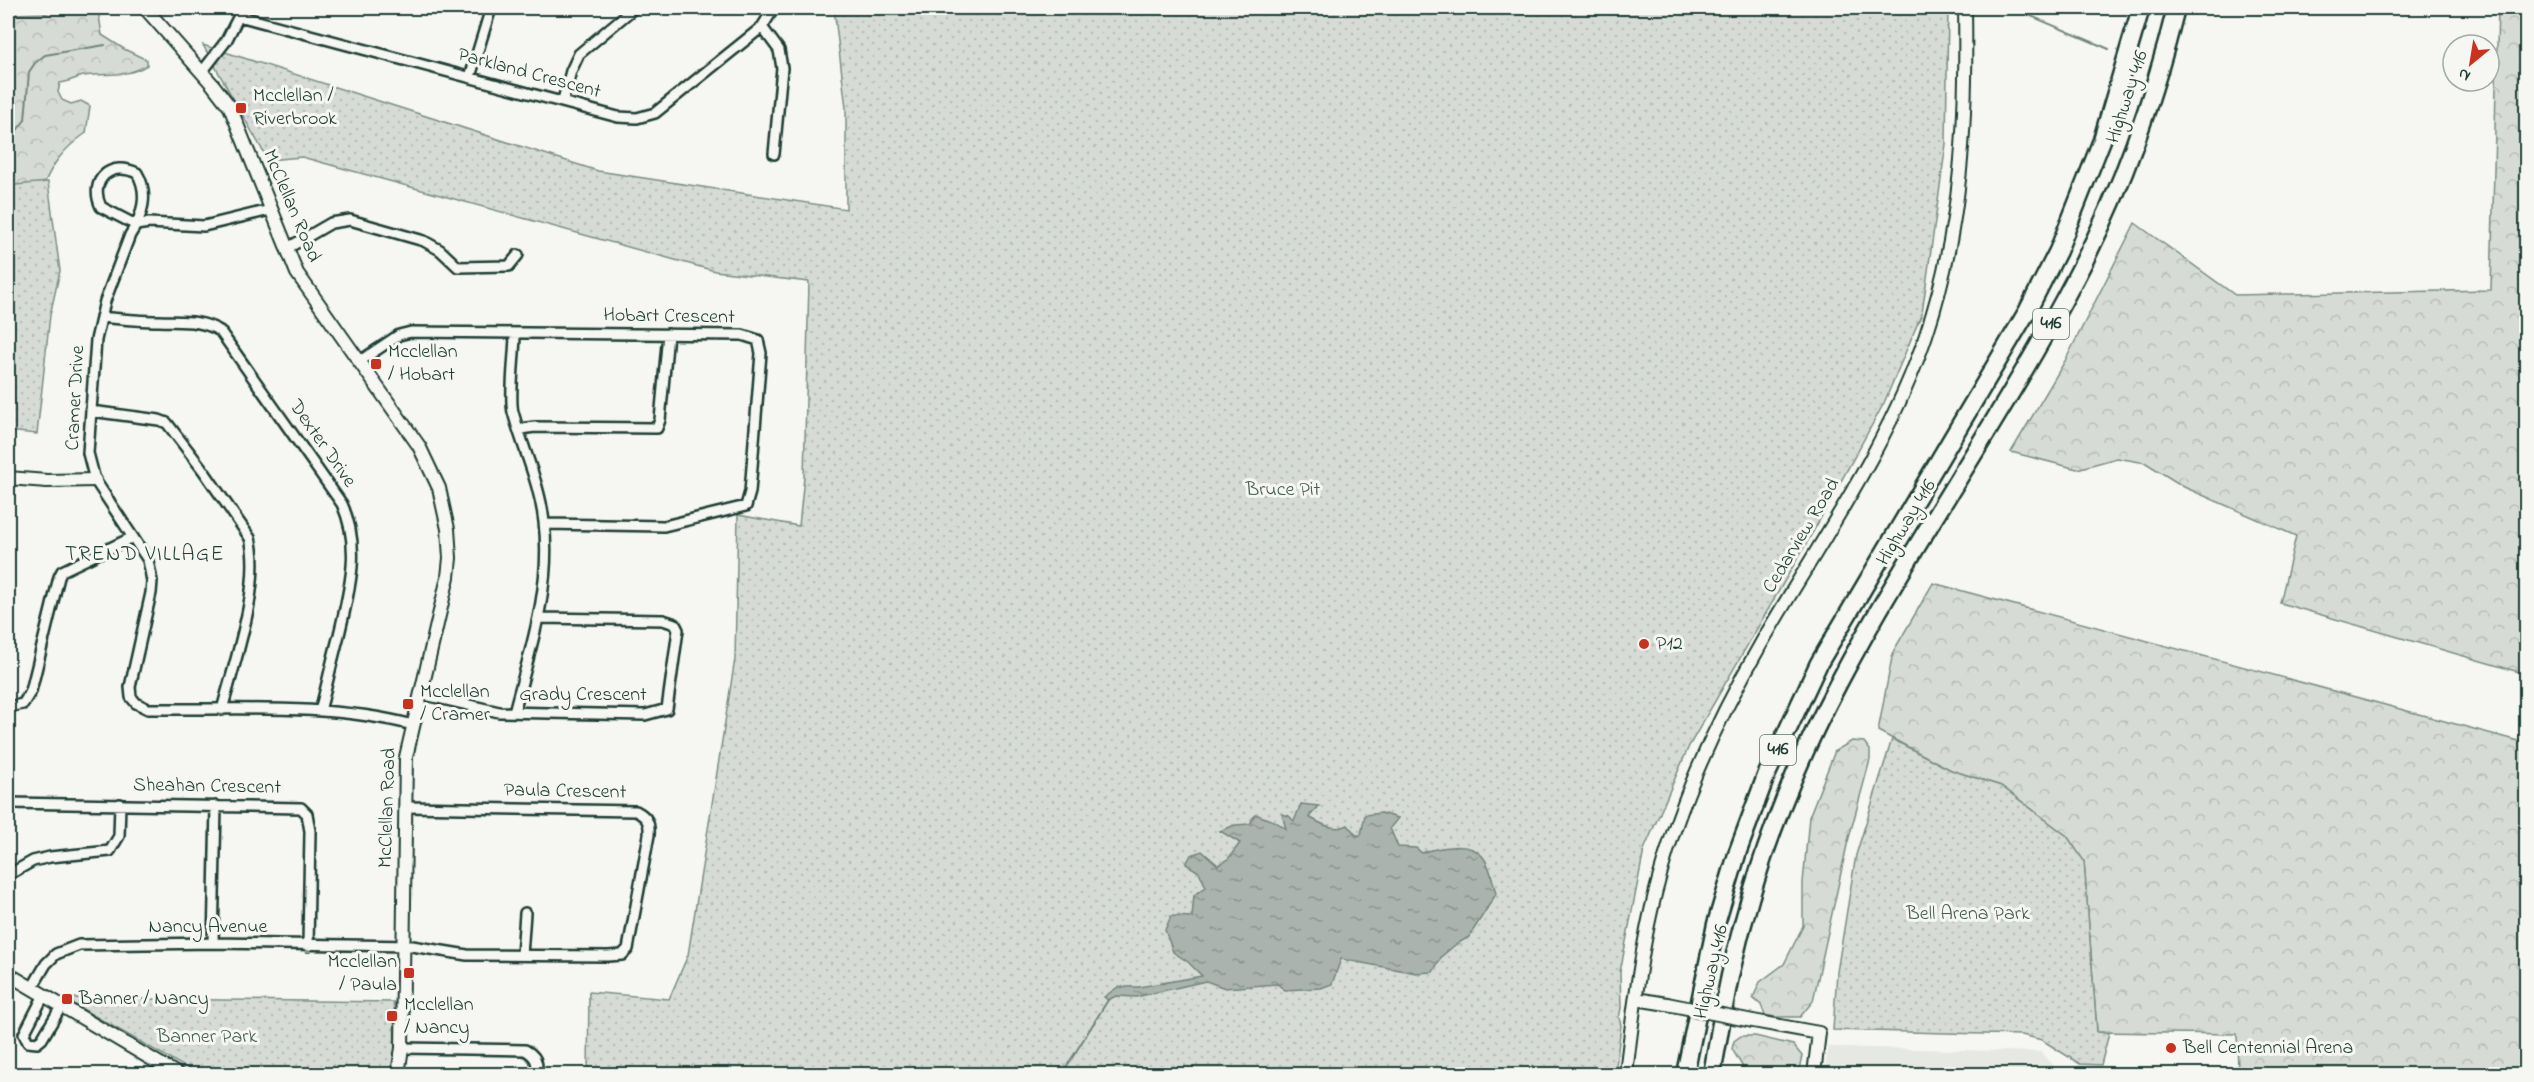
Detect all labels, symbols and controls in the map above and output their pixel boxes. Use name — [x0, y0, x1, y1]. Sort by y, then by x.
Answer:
north arrow — [2441, 33, 2501, 93]
street label: Parkland Crescent — [454, 41, 604, 107]
street label: Highway 416 — [2099, 47, 2158, 148]
text: N — [2454, 61, 2475, 87]
place label: Mcclellan / Riverbrook — [253, 82, 337, 134]
marker: Mcclellan / Riverbrook — [234, 101, 248, 115]
street label: McClellan Road — [254, 145, 328, 267]
street label: Hobart Crescent — [603, 301, 735, 333]
road number: 416 — [2033, 309, 2069, 339]
place label: Mcclellan / Hobart — [388, 338, 458, 390]
street label: Cramer Drive — [59, 345, 93, 451]
marker: Mcclellan / Hobart — [369, 357, 383, 371]
street label: Dexter Drive — [281, 393, 363, 494]
street label: Cedarview Road — [1756, 473, 1848, 599]
street label: Highway 416 — [1870, 474, 1945, 572]
park label: Bruce Pit — [1245, 476, 1321, 505]
district label: TREND VILLAGE — [65, 540, 225, 570]
place label: P12 — [1656, 630, 1683, 659]
marker: P12 — [1637, 637, 1651, 651]
place label: Mcclellan / Cramer — [420, 678, 491, 730]
street label: Grady Crescent — [519, 681, 647, 710]
marker: Mcclellan / Cramer — [401, 697, 415, 711]
road number: 416 — [1760, 735, 1796, 765]
street label: McClellan Road — [371, 747, 405, 869]
street label: Sheahan Crescent — [133, 771, 282, 803]
street label: Paula Crescent — [504, 776, 627, 808]
park label: Bell Arena Park — [1905, 900, 2030, 929]
street label: Nancy Avenue — [149, 913, 268, 942]
street label: Highway 416 — [1687, 922, 1738, 1022]
place label: Mcclellan / Paula — [327, 948, 397, 1000]
marker: Mcclellan / Paula — [402, 966, 416, 980]
place label: Banner / Nancy — [78, 985, 209, 1014]
place label: Mcclellan / Nancy — [404, 991, 474, 1043]
marker: Banner / Nancy — [60, 992, 74, 1006]
marker: Mcclellan / Nancy — [385, 1009, 399, 1023]
park label: Banner Park — [156, 1023, 257, 1052]
place label: Bell Centennial Arena — [2182, 1034, 2353, 1063]
marker: Bell Centennial Arena — [2164, 1041, 2178, 1055]

